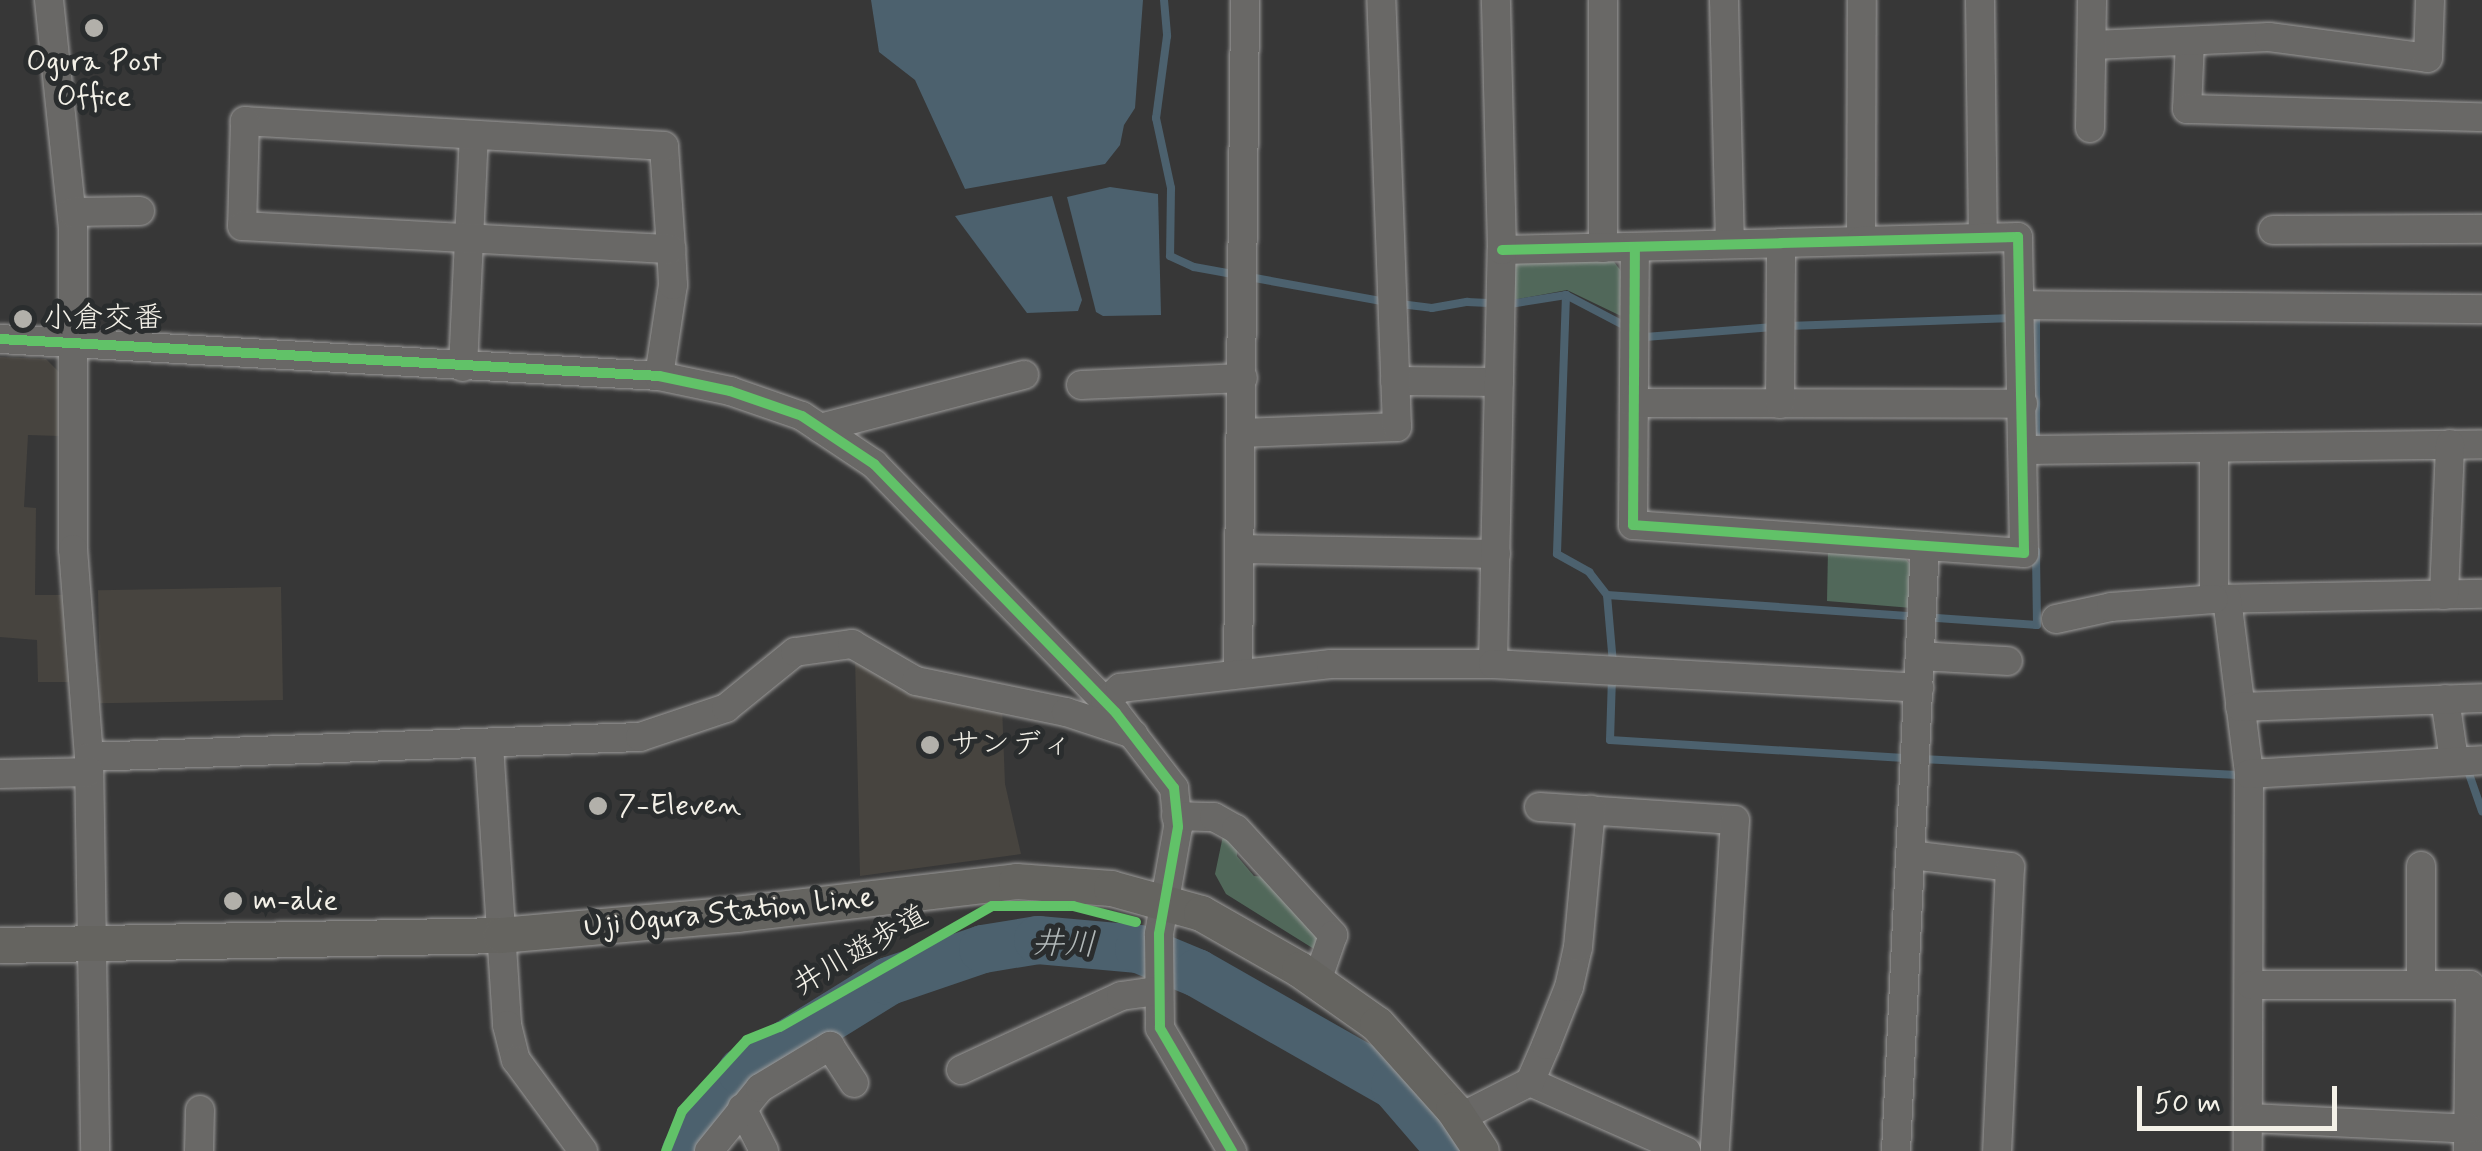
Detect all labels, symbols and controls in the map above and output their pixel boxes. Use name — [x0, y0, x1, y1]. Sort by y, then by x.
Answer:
marker: Ogura Post Office — [83, 17, 105, 39]
place label: Ogura Post Office — [29, 44, 159, 114]
place label: 小倉交番 — [43, 301, 163, 337]
marker: 小倉交番 — [12, 308, 34, 330]
place label: サンディ — [950, 727, 1070, 763]
marker: サンディ — [919, 734, 941, 756]
place label: 7-Eleven — [618, 788, 741, 824]
marker: 7-Eleven — [587, 795, 609, 817]
street label: Uji Ogura Station Line — [588, 880, 870, 946]
place label: m-alie — [253, 883, 338, 919]
marker: m-alie — [222, 890, 244, 912]
street label: 井川遊歩道 — [787, 898, 935, 1004]
water label: 井川 — [1031, 925, 1097, 965]
scale bar — [2142, 1066, 2342, 1128]
text: 50 m — [2154, 1084, 2221, 1123]

